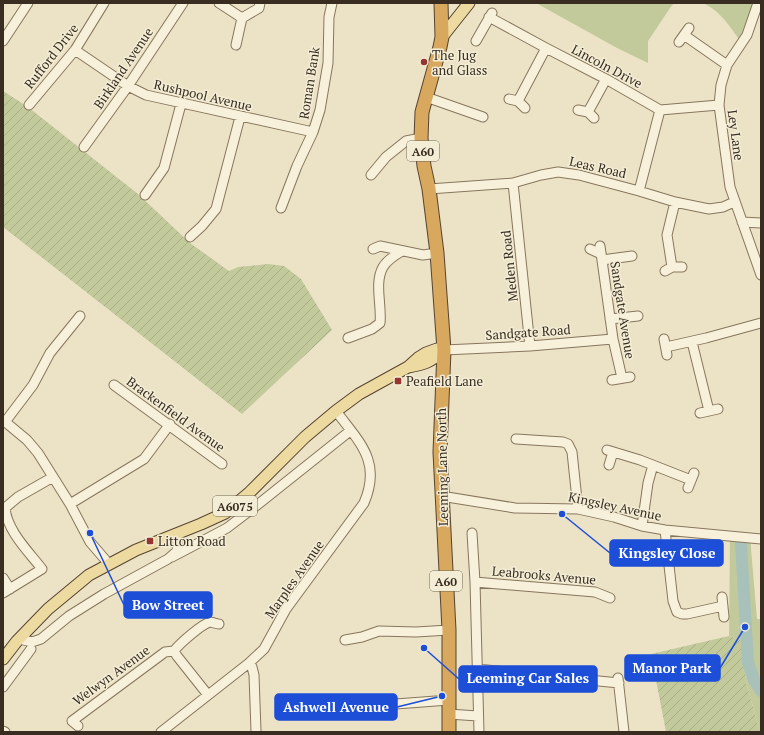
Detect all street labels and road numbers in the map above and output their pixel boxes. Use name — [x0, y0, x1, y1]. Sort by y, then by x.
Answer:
street label: Rufford Drive — [20, 20, 82, 92]
street label: Birkland Avenue — [89, 24, 157, 112]
street label: Lincoln Drive — [569, 40, 645, 92]
street label: Roman Bank — [294, 45, 324, 120]
street label: Rushpool Avenue — [152, 75, 254, 115]
street label: Ley Lane — [724, 108, 748, 162]
road number: A60 — [407, 141, 439, 161]
street label: Leas Road — [568, 152, 628, 182]
street label: Meden Road — [496, 230, 522, 302]
street label: Sandgate Avenue — [606, 260, 640, 360]
street label: Sandgate Road — [485, 320, 571, 344]
street label: Brackenfield Avenue — [123, 372, 229, 456]
street label: Leeming Lane North — [432, 407, 452, 526]
street label: Kingsley Avenue — [567, 487, 663, 525]
road number: A6075 — [213, 496, 257, 516]
street label: Marples Avenue — [260, 536, 328, 622]
street label: Leabrooks Avenue — [491, 561, 597, 589]
road number: A60 — [430, 571, 462, 591]
street label: Welwyn Avenue — [69, 641, 153, 709]

